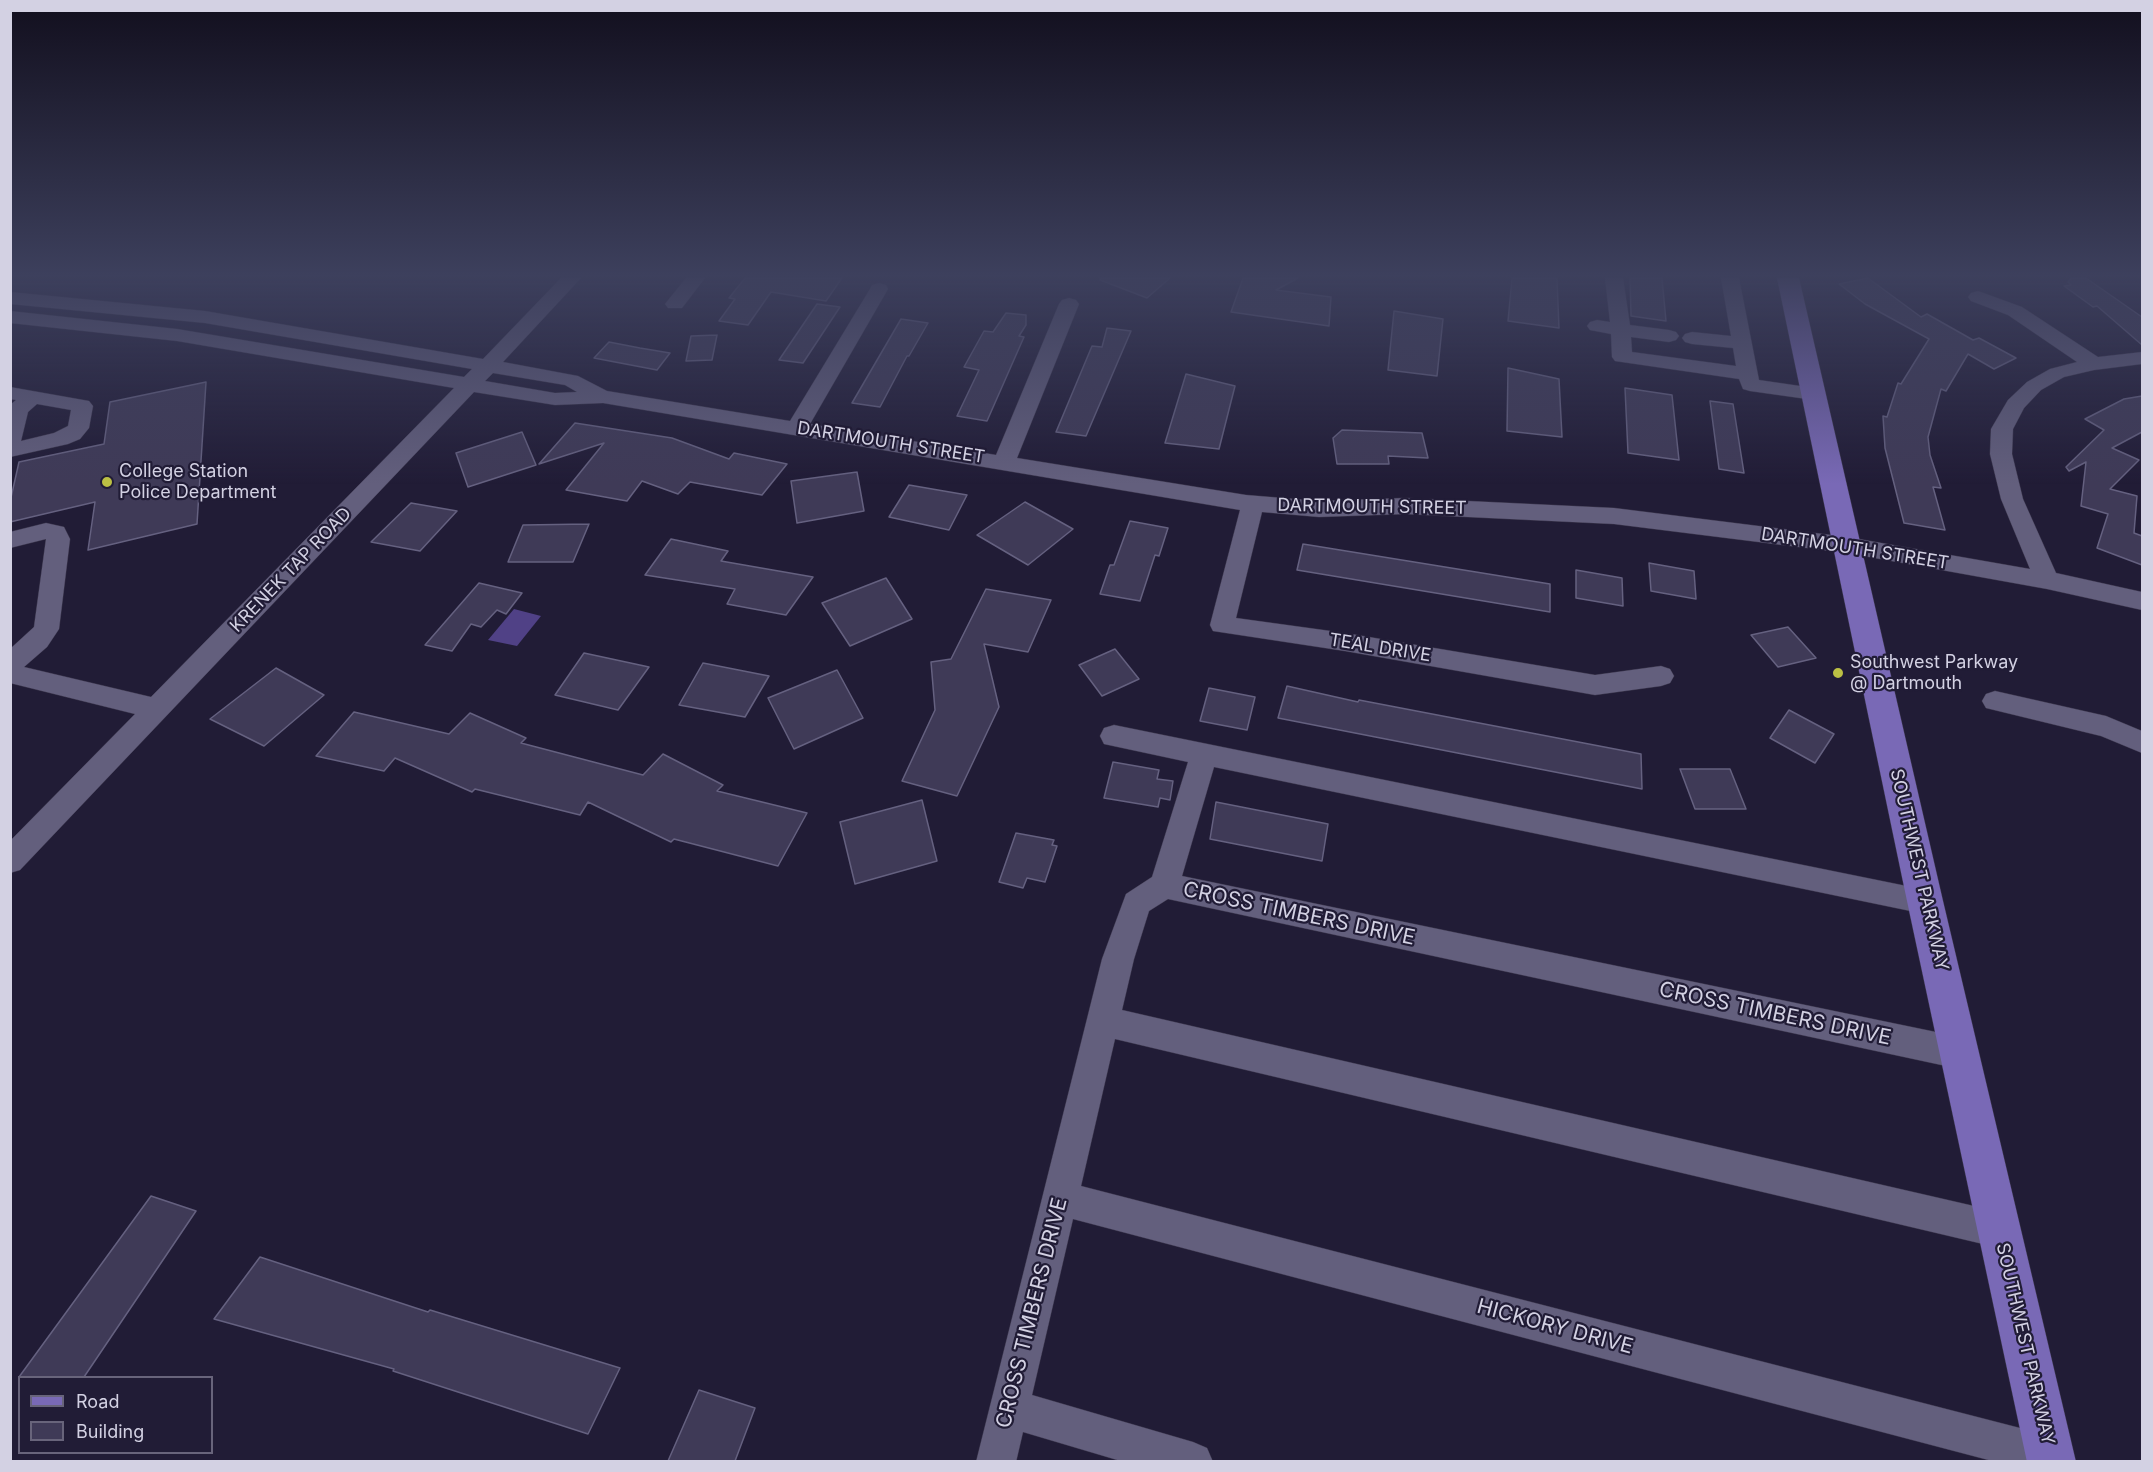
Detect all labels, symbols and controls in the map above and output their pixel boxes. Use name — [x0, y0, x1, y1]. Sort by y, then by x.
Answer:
street label: DARTMOUTH STREET — [796, 418, 986, 468]
place label: College Station Police Department — [119, 461, 276, 504]
marker: College Station Police Department — [100, 475, 114, 489]
street label: DARTMOUTH STREET — [1277, 495, 1467, 519]
street label: KRENEK TAP ROAD — [226, 503, 356, 637]
street label: DARTMOUTH STREET — [1760, 524, 1950, 574]
street label: TEAL DRIVE — [1328, 629, 1432, 667]
place label: Southwest Parkway @ Dartmouth — [1850, 652, 2018, 694]
marker: Southwest Parkway @ Dartmouth — [1831, 666, 1845, 680]
street label: SOUTHWEST PARKWAY — [1885, 767, 1953, 973]
street label: CROSS TIMBERS DRIVE — [1181, 877, 1417, 951]
street label: CROSS TIMBERS DRIVE — [1657, 977, 1893, 1051]
street label: CROSS TIMBERS DRIVE — [991, 1195, 1073, 1431]
street label: SOUTHWEST PARKWAY — [1991, 1241, 2059, 1447]
street label: HICKORY DRIVE — [1474, 1294, 1636, 1360]
legend — [18, 1376, 213, 1454]
text: Road — [76, 1391, 119, 1412]
text: Building — [76, 1421, 144, 1442]

